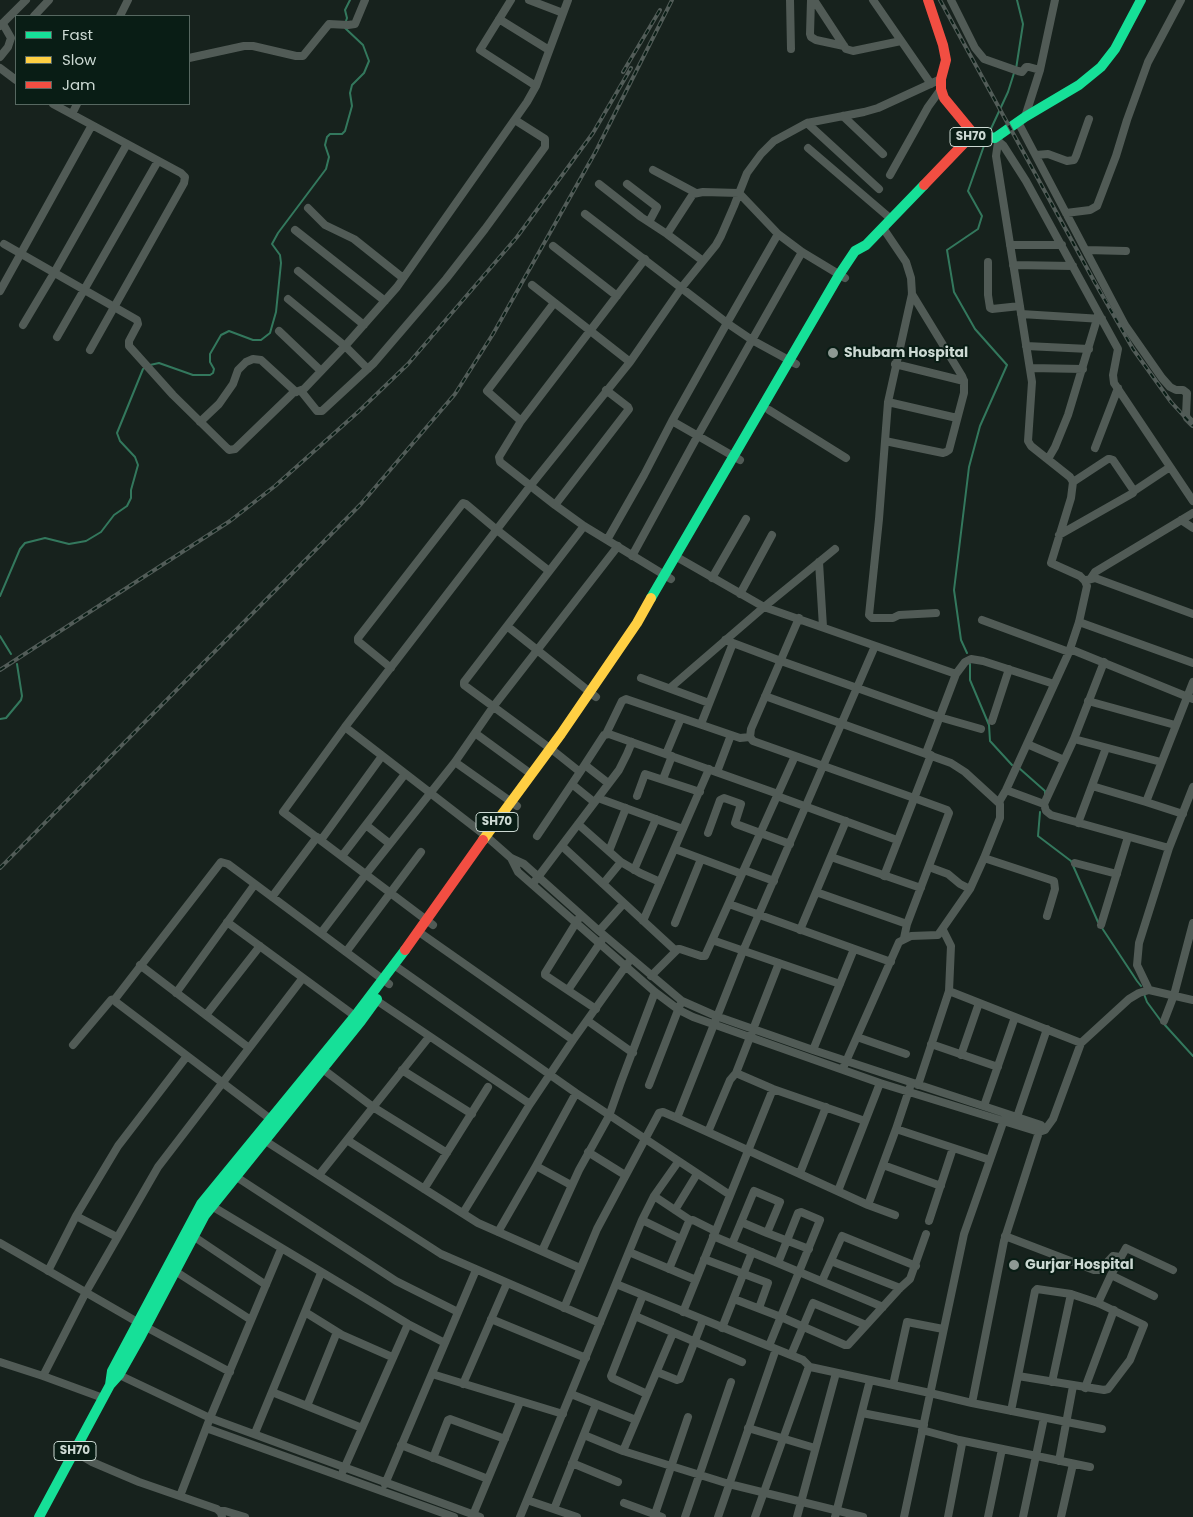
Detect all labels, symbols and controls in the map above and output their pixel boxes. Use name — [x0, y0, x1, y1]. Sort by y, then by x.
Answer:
legend — [15, 15, 190, 105]
text: Fast — [62, 24, 93, 45]
text: Slow — [62, 49, 96, 70]
text: Jam — [62, 74, 96, 95]
road number: SH70 — [950, 128, 992, 146]
place label: Shubam Hospital — [844, 345, 968, 361]
marker: Shubam Hospital — [826, 346, 840, 360]
road number: SH70 — [476, 812, 518, 832]
place label: Gurjar Hospital — [1025, 1257, 1134, 1273]
marker: Gurjar Hospital — [1007, 1258, 1021, 1272]
road number: SH70 — [54, 1442, 96, 1460]

